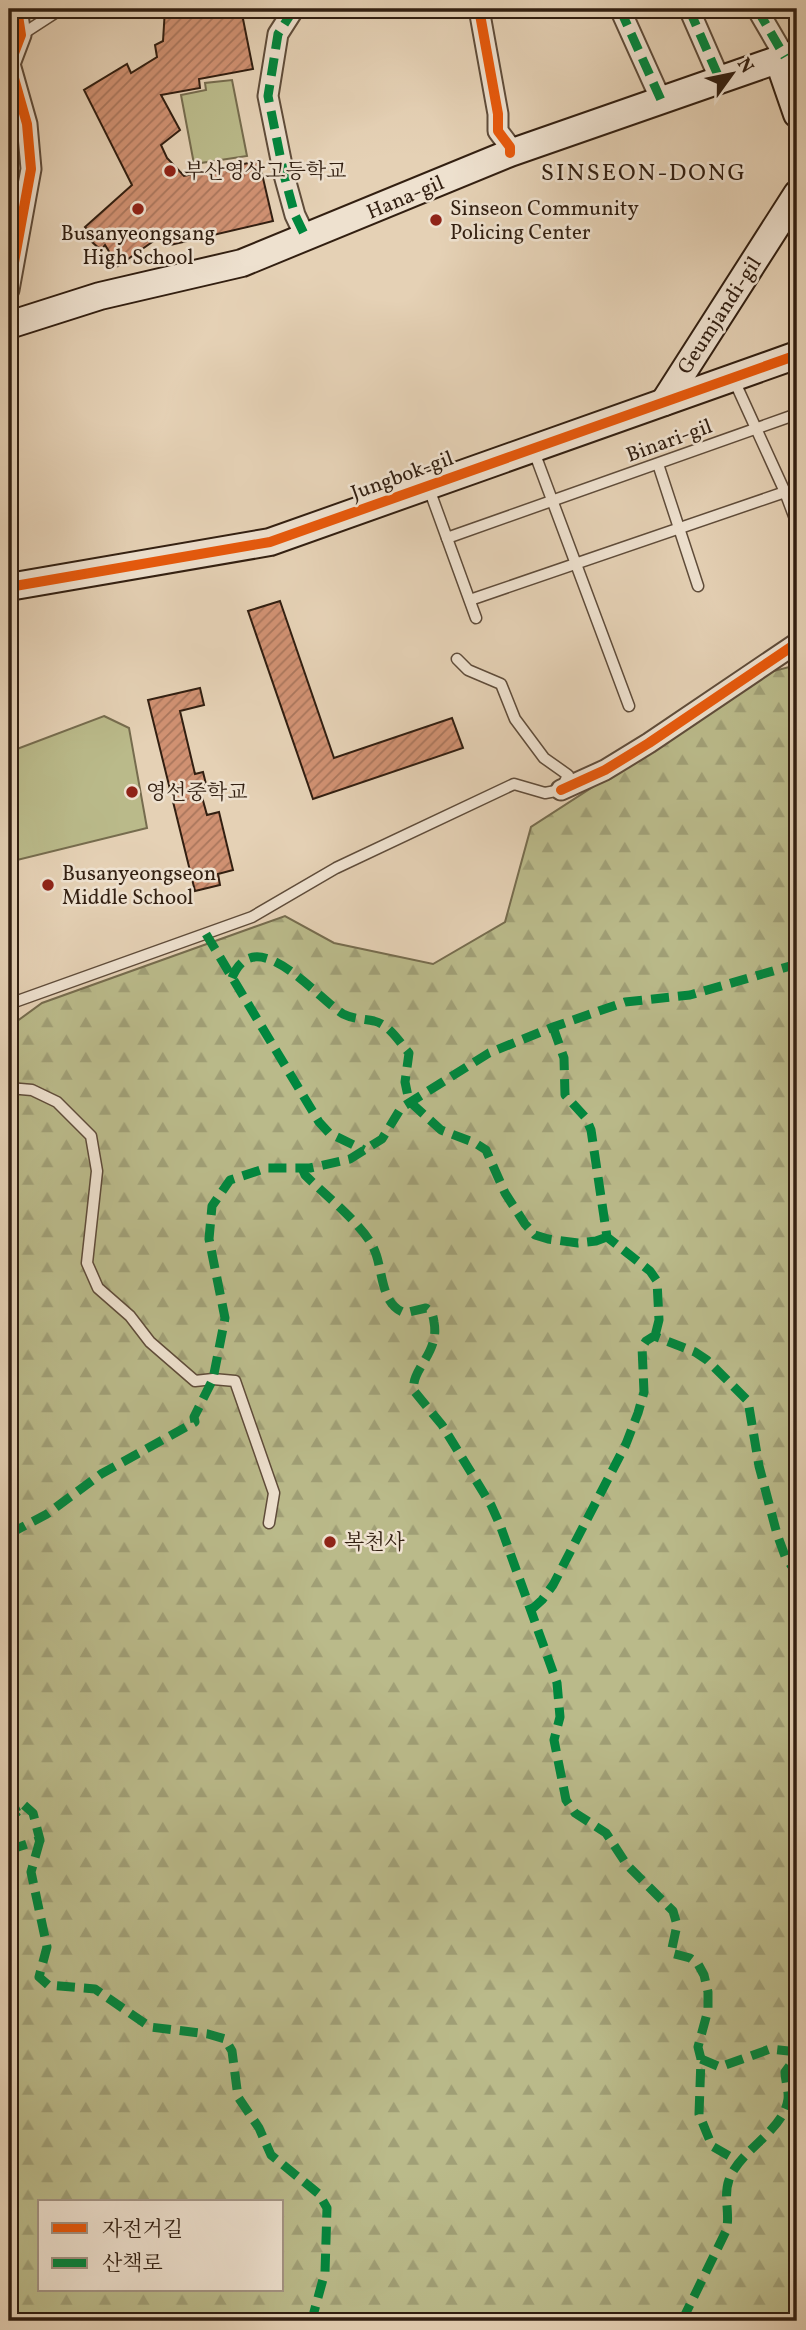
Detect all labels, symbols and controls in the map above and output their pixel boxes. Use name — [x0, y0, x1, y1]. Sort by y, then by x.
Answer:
north arrow — [698, 38, 768, 108]
text: N — [730, 53, 759, 79]
district label: SINSEON-DONG — [541, 157, 747, 191]
place label: 부산영상고등학교 — [184, 158, 346, 187]
marker: 부산영상고등학교 — [162, 163, 178, 179]
street label: Hana-gil — [362, 169, 449, 228]
place label: Sinseon Community Policing Center — [450, 195, 639, 248]
marker: Busanyeongsang High School — [130, 201, 146, 217]
marker: Sinseon Community Policing Center — [428, 212, 444, 228]
place label: Busanyeongsang High School — [61, 220, 215, 273]
street label: Geumjandi-gil — [671, 251, 769, 380]
street label: Binari-gil — [622, 412, 717, 470]
street label: Jungbok-gil — [347, 444, 458, 508]
place label: 영선중학교 — [146, 779, 247, 808]
marker: 영선중학교 — [124, 784, 140, 800]
place label: Busanyeongseon Middle School — [62, 860, 216, 913]
marker: Busanyeongseon Middle School — [40, 877, 56, 893]
place label: 복천사 — [344, 1529, 406, 1558]
marker: 복천사 — [322, 1534, 338, 1550]
legend — [38, 2200, 284, 2292]
text: 자전거길 — [102, 2216, 183, 2245]
text: 산책로 — [102, 2250, 163, 2279]

